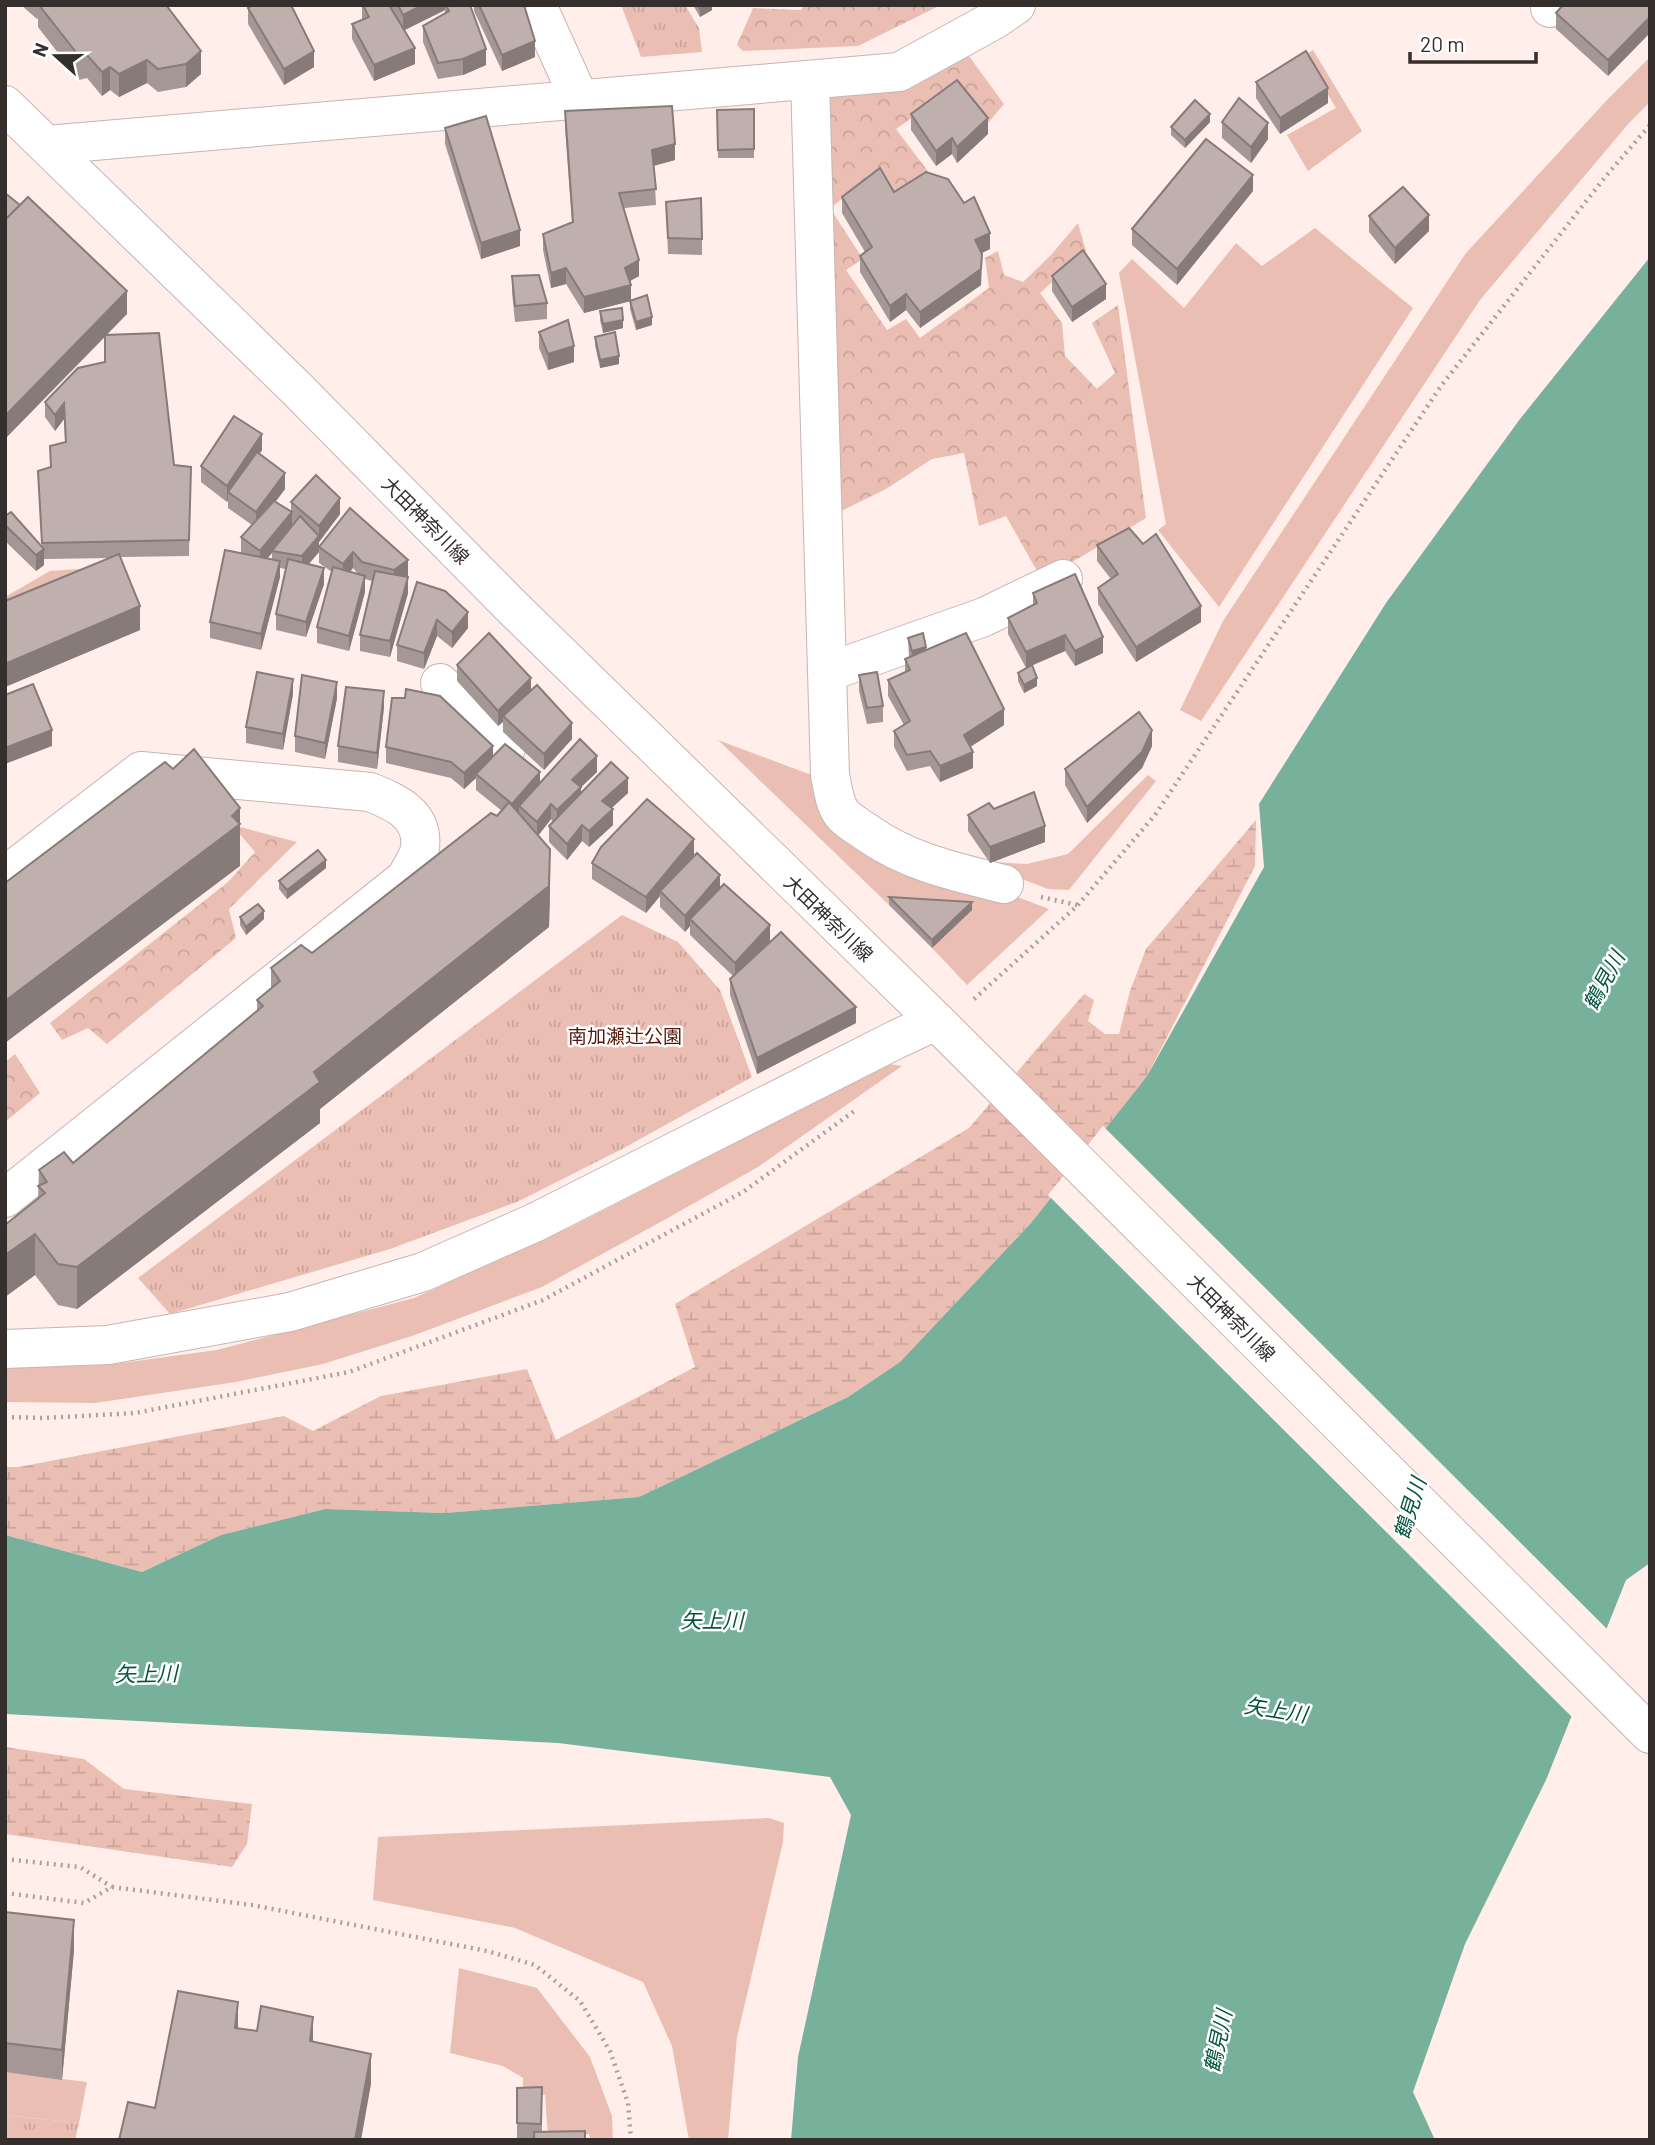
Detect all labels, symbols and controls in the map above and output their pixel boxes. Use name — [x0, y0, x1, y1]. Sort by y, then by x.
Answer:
north arrow — [21, 21, 91, 91]
scale bar — [1410, 21, 1536, 65]
text: 20 m — [1420, 31, 1465, 56]
text: N — [27, 40, 53, 60]
street label: 大田神奈川線 — [378, 472, 474, 568]
street label: 大田神奈川線 — [780, 870, 878, 966]
water label: 鶴見川 — [1577, 945, 1630, 1014]
park label: 南加瀬辻公園 — [568, 1024, 682, 1047]
street label: 大田神奈川線 — [1184, 1269, 1280, 1365]
water label: 鶴見川 — [1388, 1472, 1431, 1542]
water label: 矢上川 — [681, 1607, 745, 1632]
water label: 矢上川 — [114, 1660, 180, 1686]
water label: 矢上川 — [1243, 1692, 1311, 1727]
water label: 鶴見川 — [1198, 2006, 1236, 2074]

